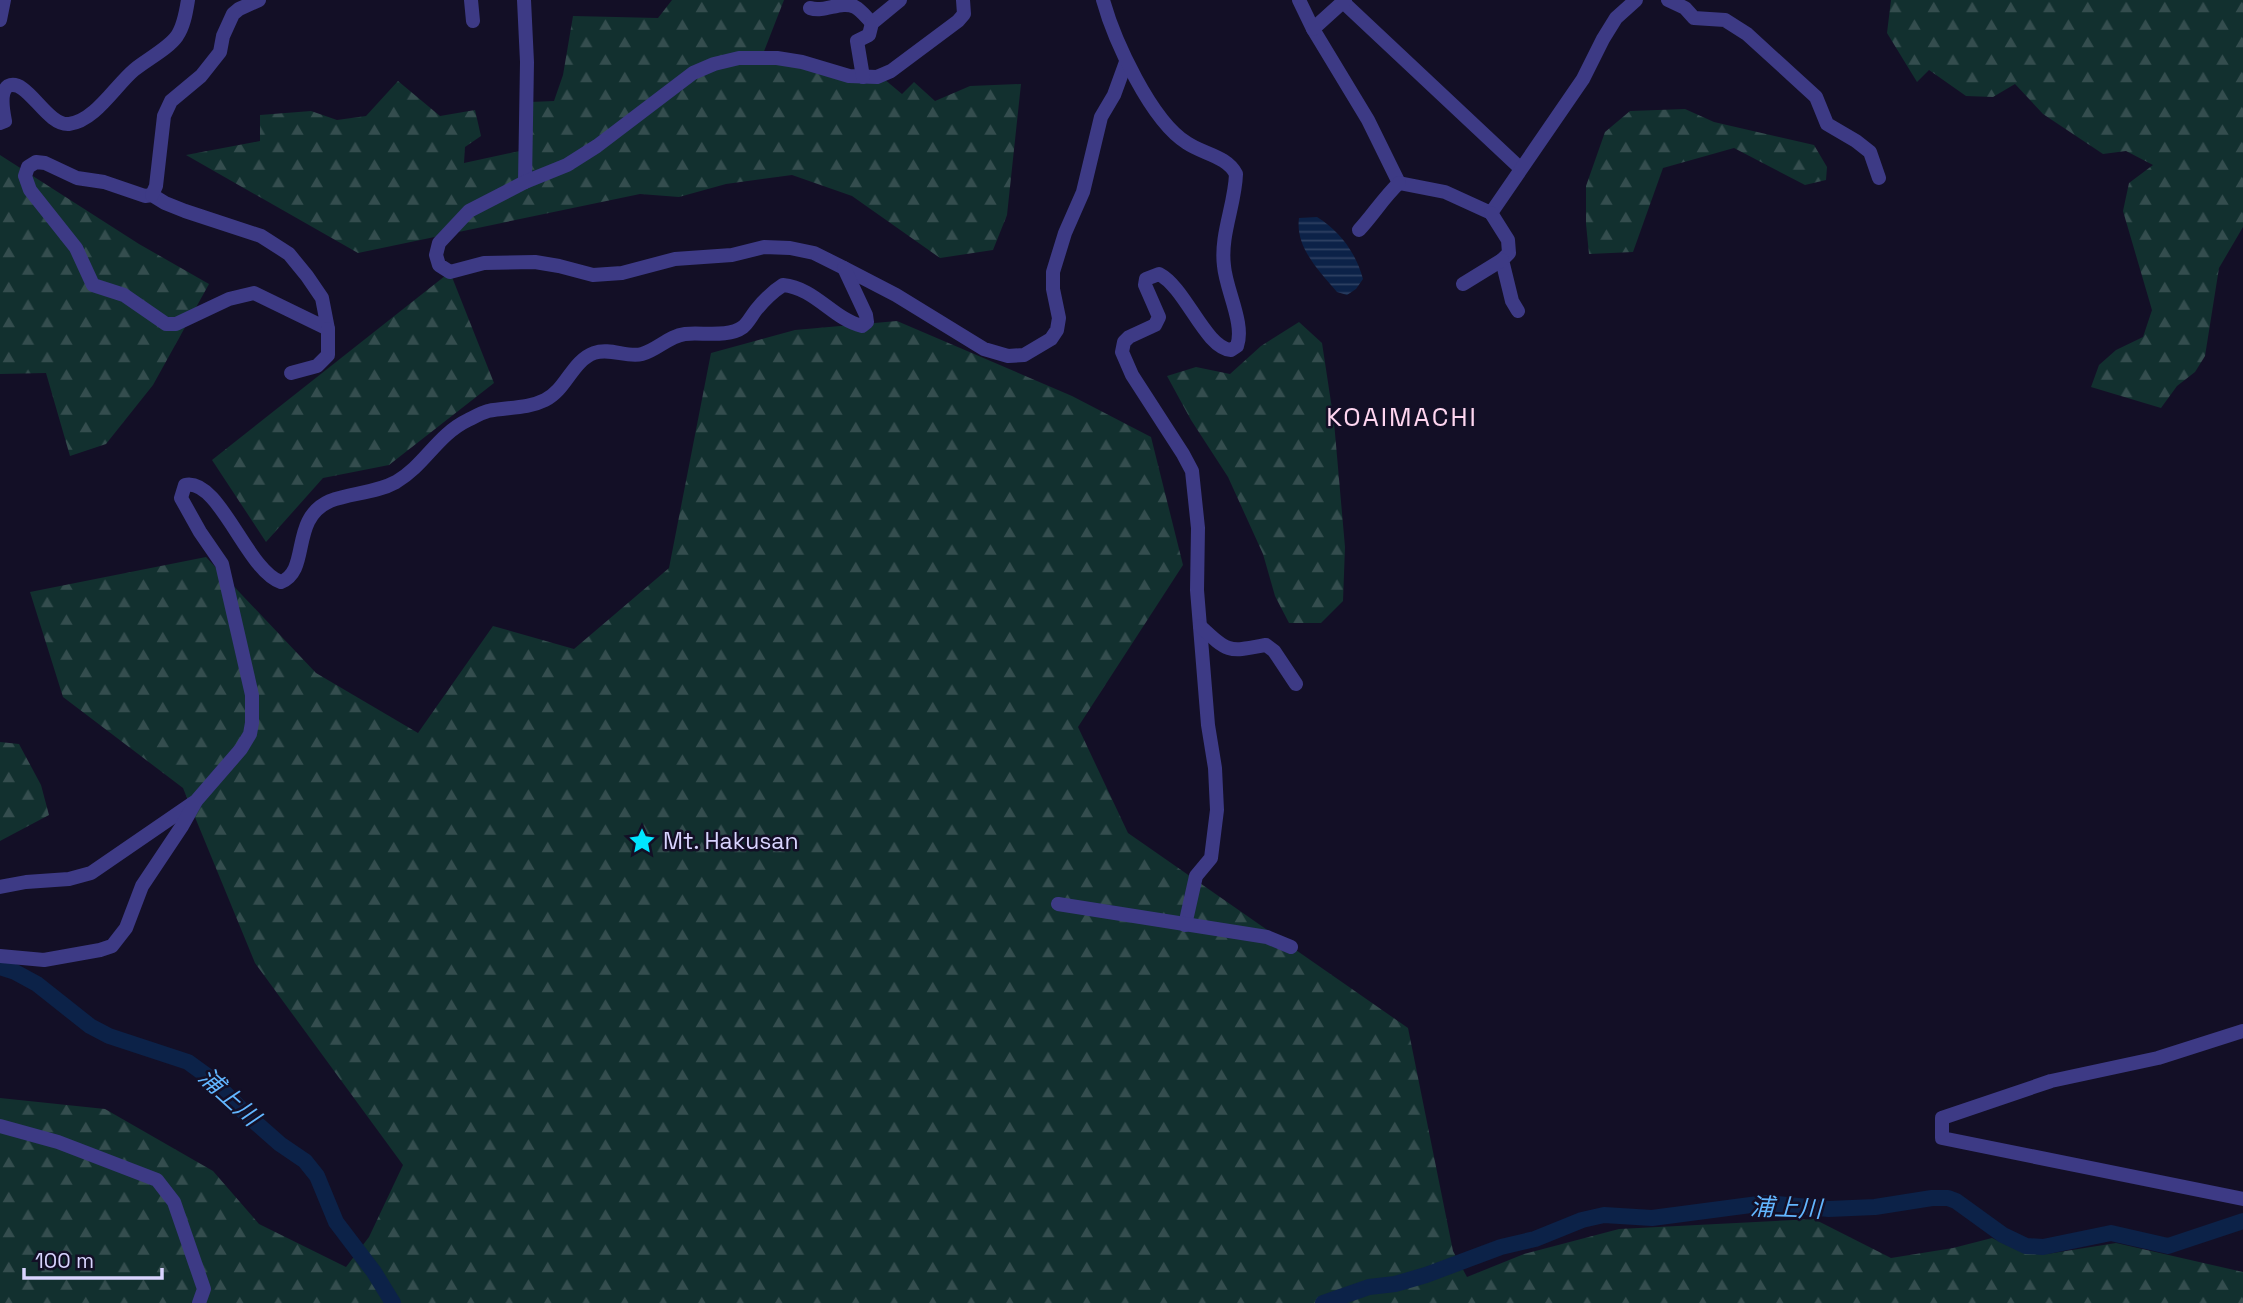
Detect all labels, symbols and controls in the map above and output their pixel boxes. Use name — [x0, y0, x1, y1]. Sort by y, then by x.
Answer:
district label: KOAIMACHI — [1326, 400, 1478, 434]
place icon: Mt. Hakusan — [627, 826, 657, 856]
place label: Mt. Hakusan — [663, 826, 799, 856]
water label: 浦上川 — [192, 1061, 269, 1134]
water label: 浦上川 — [1749, 1191, 1826, 1224]
scale bar — [24, 1236, 163, 1280]
text: 100 m — [35, 1247, 94, 1274]

